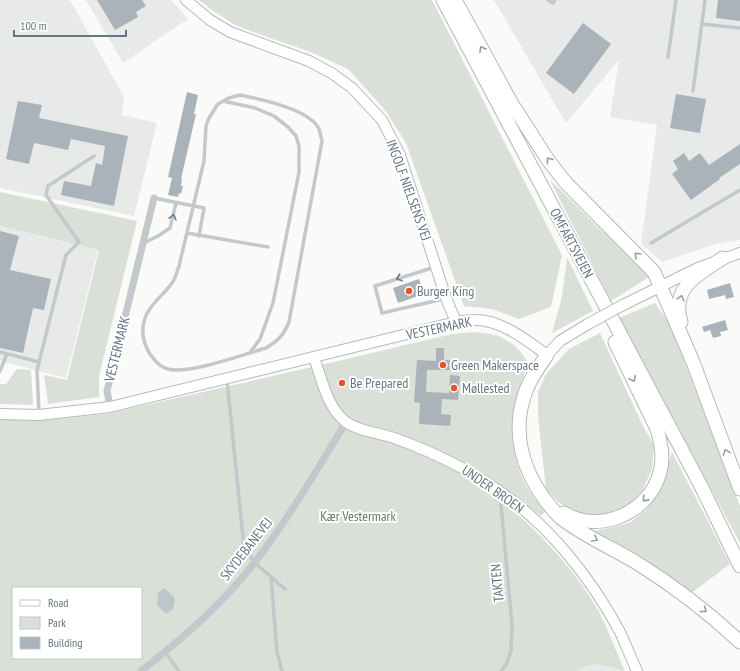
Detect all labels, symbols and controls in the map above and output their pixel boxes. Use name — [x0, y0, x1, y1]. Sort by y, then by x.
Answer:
scale bar — [14, 12, 126, 38]
text: 100 m — [20, 18, 47, 33]
one-way arrow — [479, 46, 486, 53]
street label: INGOLF NIELSENS VEJ — [382, 137, 436, 243]
one-way arrow — [547, 158, 554, 165]
street label: OMFARTSVEJEN — [546, 205, 598, 281]
one-way arrow — [168, 214, 176, 220]
one-way arrow — [634, 252, 642, 260]
one-way arrow — [396, 273, 403, 282]
place label: Burger King — [417, 282, 474, 300]
marker: Burger King — [404, 286, 414, 296]
one-way arrow — [676, 294, 685, 301]
street label: VESTERMARK — [404, 312, 474, 344]
street label: VESTERMARK — [100, 314, 134, 384]
place label: Green Makerspace — [451, 356, 539, 374]
marker: Green Makerspace — [438, 360, 448, 370]
place label: Be Prepared — [350, 374, 408, 392]
one-way arrow — [628, 375, 636, 383]
marker: Be Prepared — [337, 378, 347, 388]
place label: Møllested — [462, 379, 510, 397]
marker: Møllested — [449, 383, 459, 393]
one-way arrow — [723, 449, 731, 456]
street label: UNDER BROEN — [458, 461, 528, 517]
one-way arrow — [642, 494, 650, 502]
park label: Kær Vestermark — [320, 507, 396, 525]
street label: SKYDEBANEVEJ — [216, 514, 276, 584]
one-way arrow — [591, 535, 598, 542]
street label: TAKTEN — [486, 563, 508, 603]
legend — [12, 587, 142, 659]
text: Road — [48, 595, 68, 610]
one-way arrow — [699, 605, 706, 612]
text: Park — [48, 615, 66, 630]
text: Building — [48, 635, 83, 650]

